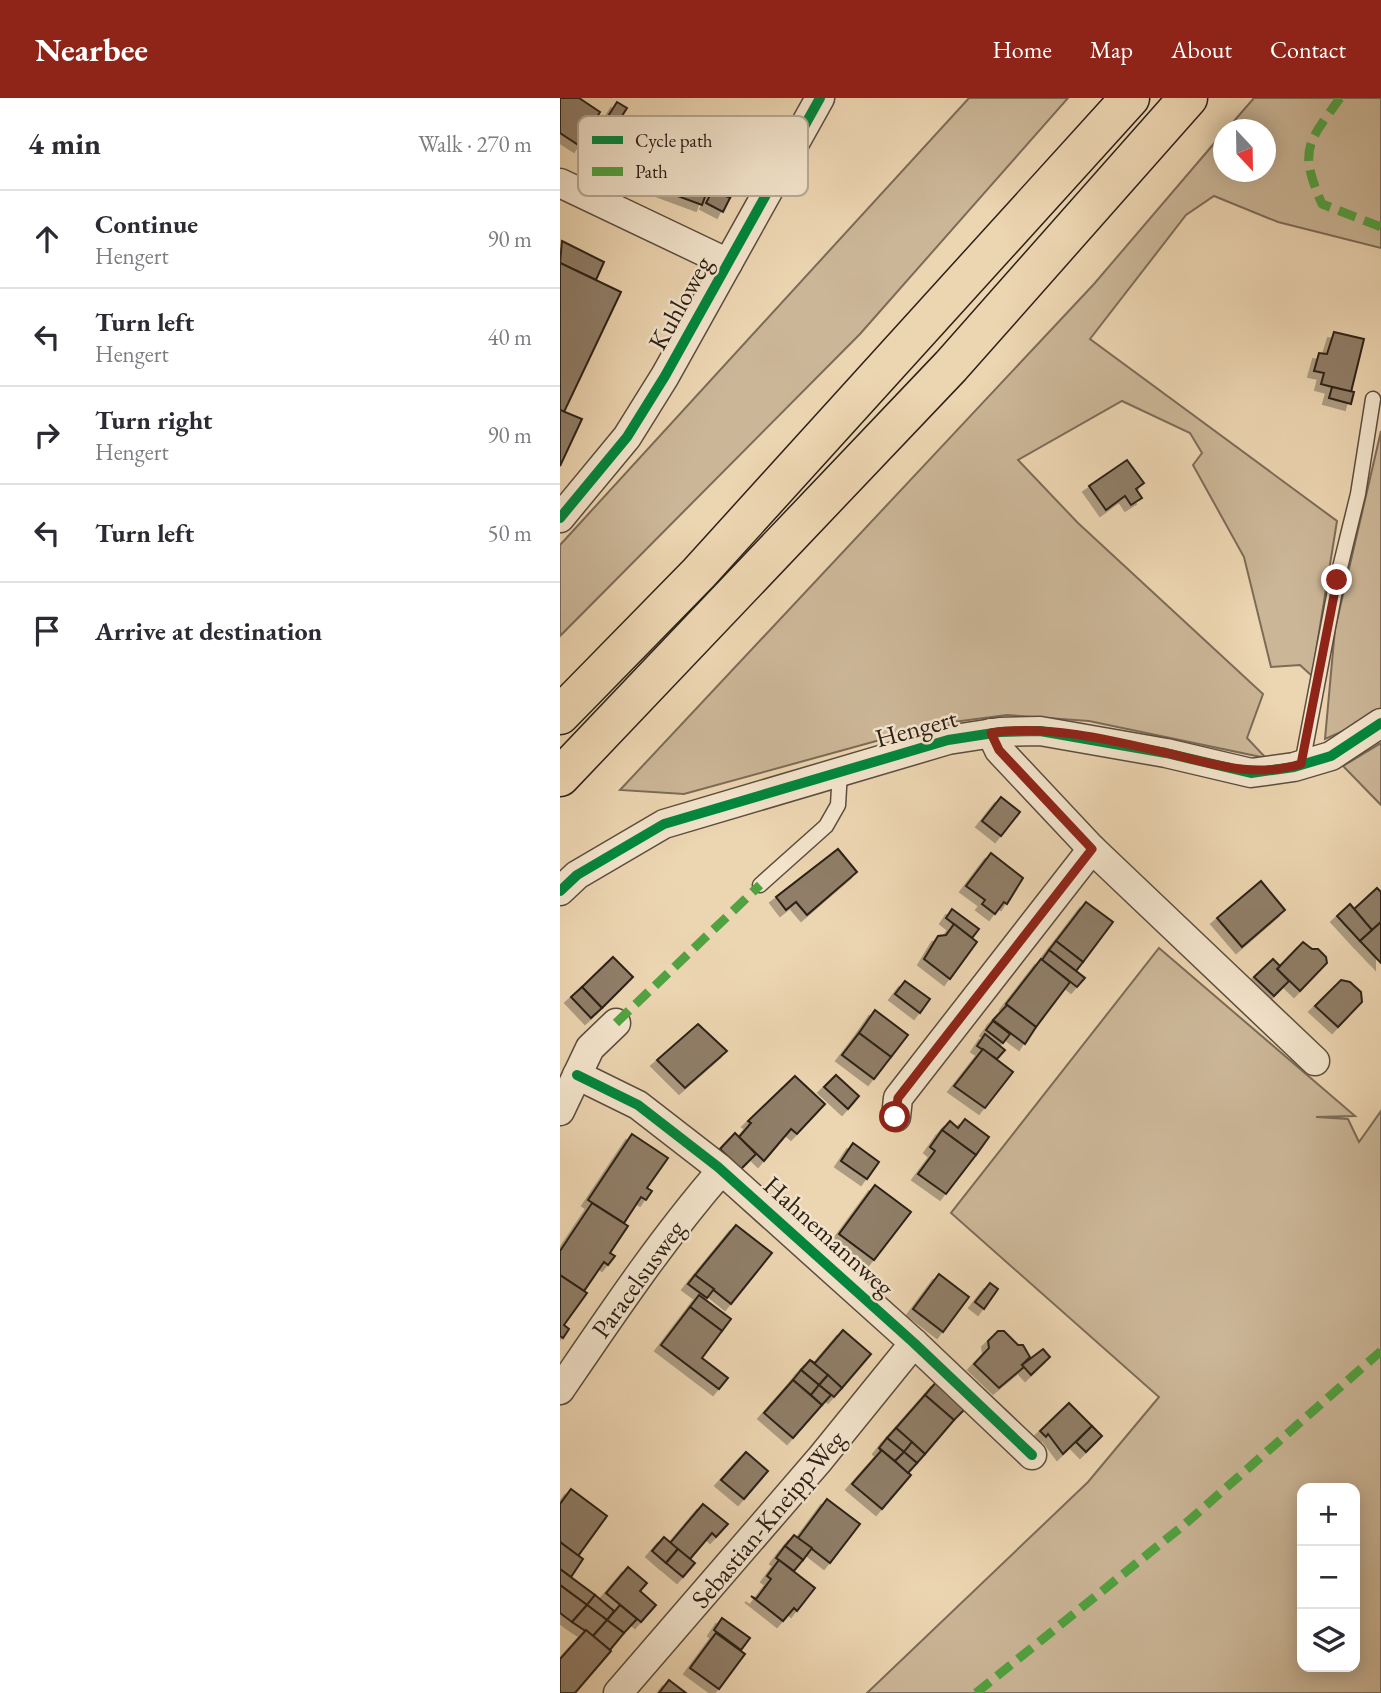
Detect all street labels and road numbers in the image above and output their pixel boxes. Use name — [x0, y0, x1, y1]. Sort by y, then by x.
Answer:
street label: Kuhloweg — [640, 249, 720, 356]
street label: Hengert — [871, 701, 961, 755]
street label: Hahnemannweg — [756, 1168, 902, 1304]
street label: Paracelsusweg — [584, 1213, 693, 1345]
street label: Sebastian-Kneipp-Weg — [683, 1422, 853, 1615]

